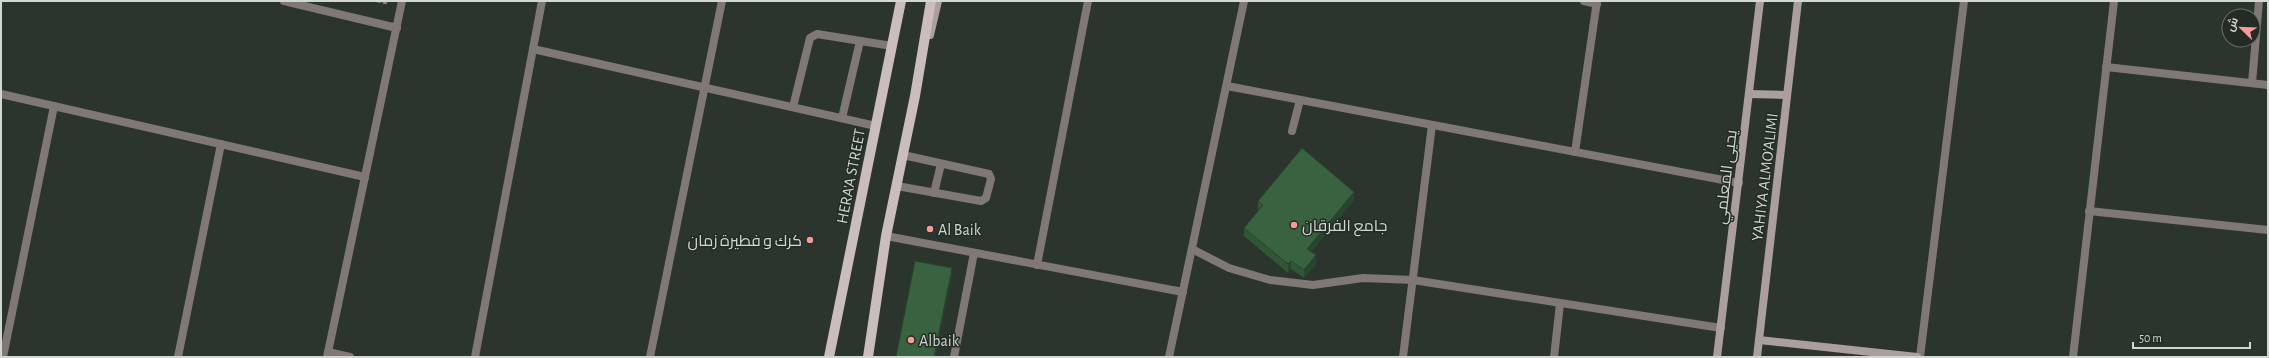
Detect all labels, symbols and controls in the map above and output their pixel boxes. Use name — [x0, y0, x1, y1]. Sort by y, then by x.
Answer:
north arrow — [2221, 8, 2261, 48]
text: ش — [2224, 16, 2241, 33]
street label: YAHIYA ALMO'ALIMI — [1749, 112, 1781, 242]
street label: HERA'A STREET — [834, 127, 868, 225]
street label: يحيى المعلمي — [1712, 128, 1745, 226]
place label: جامع الفرقان — [1302, 218, 1387, 237]
marker: جامع الفرقان — [1289, 220, 1299, 230]
place label: Al Baik — [938, 222, 982, 238]
marker: Al Baik — [925, 224, 935, 234]
place label: كرك و فطيرة زمان — [688, 233, 802, 251]
marker: كرك و فطيرة زمان — [805, 235, 815, 245]
scale bar — [2133, 324, 2250, 350]
text: 50 m — [2139, 332, 2162, 344]
place label: Albaik — [919, 333, 960, 349]
marker: Albaik — [906, 335, 916, 345]

